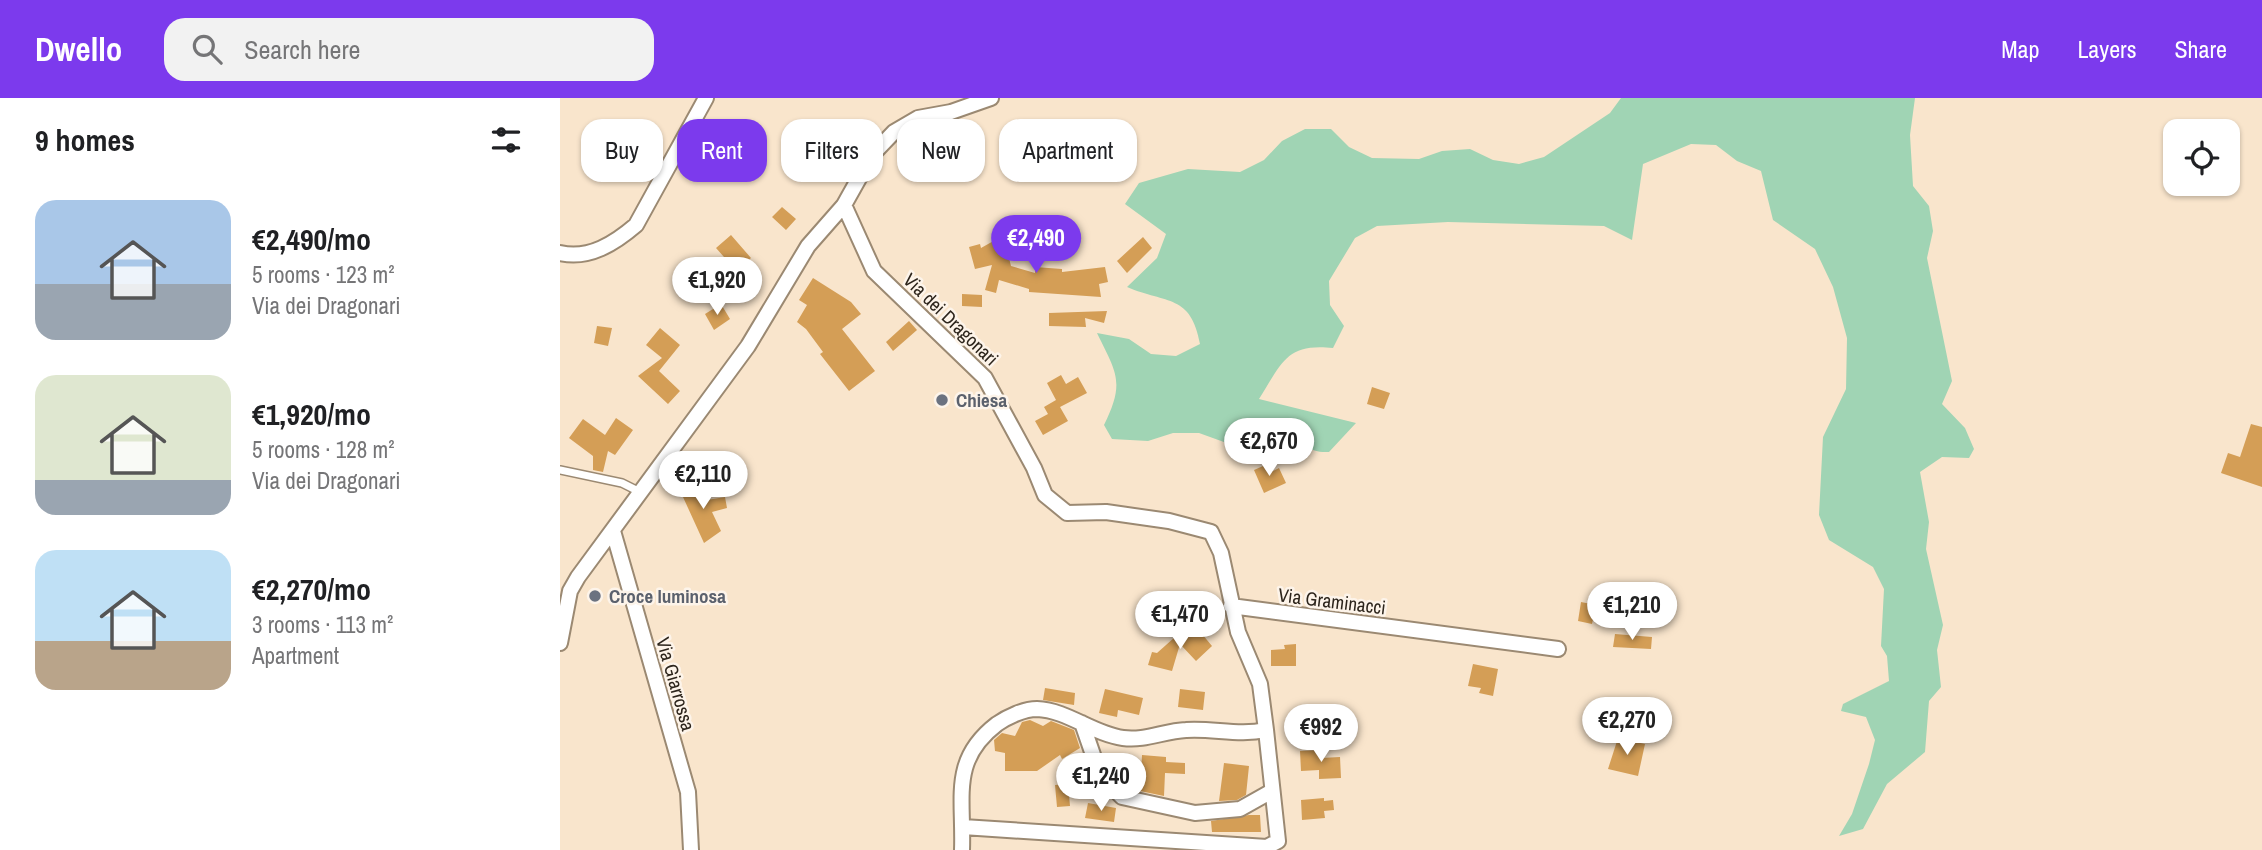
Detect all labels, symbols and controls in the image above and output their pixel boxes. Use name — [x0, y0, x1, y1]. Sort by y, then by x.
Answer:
search box — [164, 18, 654, 81]
text: Dwello — [35, 27, 122, 71]
icon: search — [188, 30, 226, 68]
text: Search here — [244, 32, 360, 67]
text: Map — [2001, 33, 2039, 65]
text: Layers — [2077, 33, 2136, 65]
text: Share — [2174, 33, 2227, 65]
chip: Buy — [581, 119, 663, 182]
chip: Rent — [677, 119, 767, 182]
chip: Filters — [781, 119, 883, 182]
chip: New — [897, 119, 985, 182]
chip: Apartment — [999, 119, 1137, 182]
map controls — [2163, 119, 2240, 196]
button: locate — [2163, 119, 2240, 196]
text: 9 homes — [35, 120, 135, 160]
icon: filters — [487, 121, 525, 159]
pin: €2,490 — [979, 216, 1093, 275]
text: €2,490/mo — [252, 219, 371, 259]
text: €2,490 — [1007, 222, 1065, 253]
icon: home — [91, 228, 175, 312]
pin: €1,920 — [660, 258, 774, 317]
text: 5 rooms · 123 m² — [252, 259, 395, 290]
text: €1,920 — [688, 264, 746, 295]
street label: Via dei Dragonari — [898, 267, 1004, 371]
text: Via dei Dragonari — [252, 290, 401, 321]
place label: Chiesa — [956, 387, 1007, 413]
marker: Chiesa — [934, 392, 950, 408]
text: €1,920/mo — [252, 394, 371, 434]
icon: home — [91, 403, 175, 487]
pin: €2,670 — [1212, 418, 1326, 478]
text: €2,670 — [1240, 425, 1298, 456]
text: 5 rooms · 128 m² — [252, 434, 395, 465]
pin: €2,110 — [646, 452, 760, 511]
text: €2,110 — [675, 458, 731, 489]
text: Via dei Dragonari — [252, 465, 401, 496]
text: €2,270/mo — [252, 569, 371, 609]
icon: home — [91, 578, 175, 662]
street label: Via Graminacci — [1277, 582, 1387, 620]
pin: €1,210 — [1575, 582, 1689, 642]
place label: Croce luminosa — [609, 583, 726, 609]
marker: Croce luminosa — [587, 588, 603, 604]
text: €1,210 — [1603, 589, 1661, 620]
pin: €1,470 — [1123, 592, 1237, 651]
text: €1,470 — [1151, 598, 1209, 629]
text: 3 rooms · 113 m² — [252, 609, 393, 640]
street label: Via Giarrossa — [650, 634, 702, 734]
text: Apartment — [252, 640, 339, 671]
pin: €2,270 — [1570, 698, 1684, 757]
pin: €992 — [1280, 704, 1362, 764]
text: €2,270 — [1598, 704, 1656, 735]
text: €992 — [1300, 711, 1342, 742]
pin: €1,240 — [1044, 754, 1158, 813]
text: €1,240 — [1072, 760, 1130, 791]

